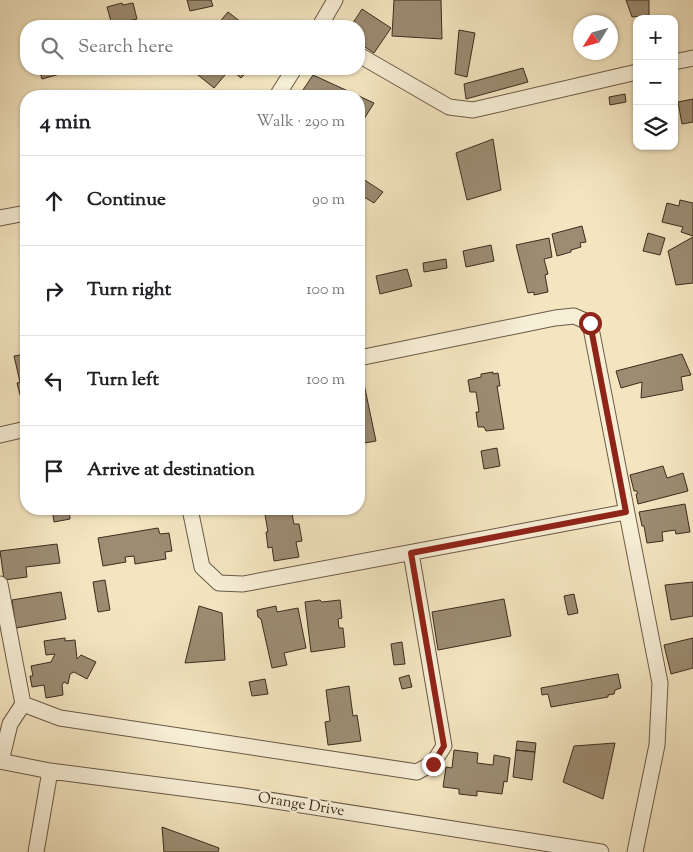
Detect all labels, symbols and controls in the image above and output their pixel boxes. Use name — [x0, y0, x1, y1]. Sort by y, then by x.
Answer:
north arrow — [573, 15, 618, 60]
map controls — [633, 15, 678, 150]
button: + — [633, 15, 678, 60]
search box — [20, 20, 365, 75]
icon: search — [38, 34, 66, 62]
text: Search here — [78, 34, 173, 61]
button: − — [633, 60, 678, 105]
button: layers — [633, 105, 678, 150]
text: 4 min — [40, 108, 91, 138]
text: Walk · 290 m — [256, 111, 345, 134]
icon: ahead — [40, 187, 68, 215]
text: Continue — [87, 187, 166, 214]
text: 90 m — [312, 189, 345, 212]
icon: right — [40, 277, 68, 305]
text: Turn right — [87, 277, 171, 304]
text: 100 m — [306, 279, 345, 302]
route start — [579, 312, 602, 335]
icon: left — [40, 367, 68, 395]
text: Turn left — [87, 367, 159, 394]
text: 100 m — [306, 369, 345, 392]
icon: arrive — [40, 457, 68, 485]
text: Arrive at destination — [87, 457, 255, 484]
route end — [422, 753, 445, 776]
street label: Orange Drive — [256, 788, 346, 822]

